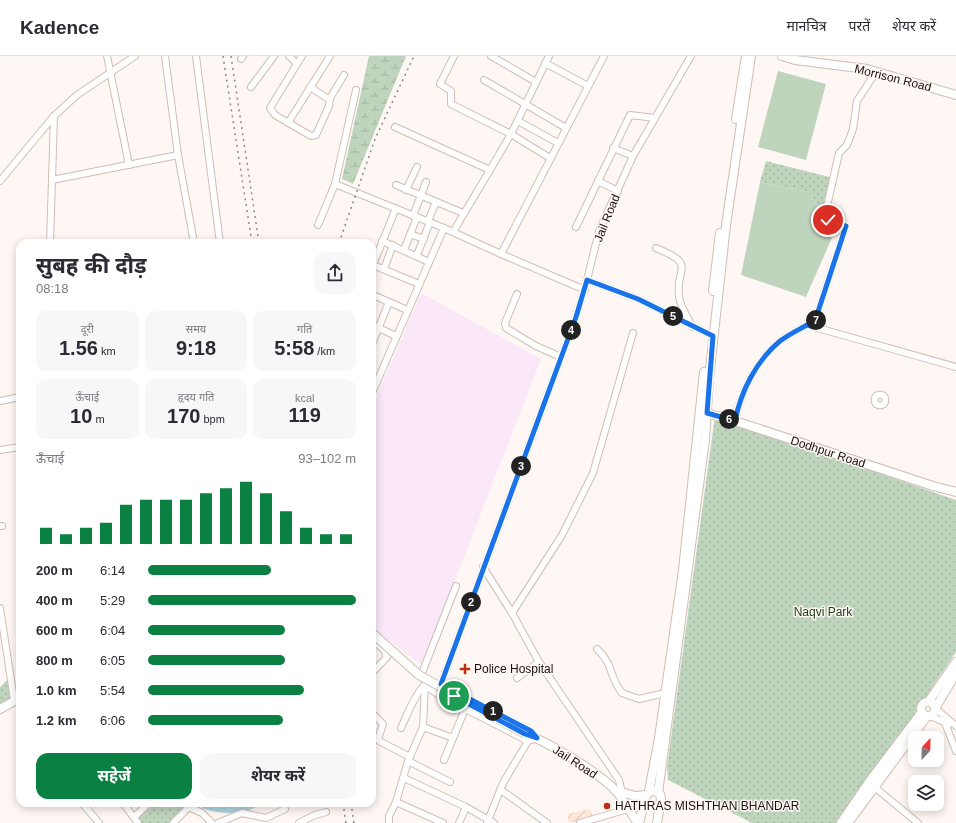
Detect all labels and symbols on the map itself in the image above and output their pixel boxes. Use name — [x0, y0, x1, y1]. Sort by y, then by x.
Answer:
street label: Morrison Road — [853, 62, 933, 94]
street label: Jail Road — [591, 192, 623, 244]
pin — [811, 203, 845, 237]
pin: 5 — [663, 306, 683, 326]
pin: 7 — [806, 310, 826, 330]
pin: 4 — [561, 320, 581, 340]
pin: 6 — [719, 409, 739, 429]
street label: Dodhpur Road — [789, 433, 867, 471]
pin: 3 — [511, 456, 531, 476]
pin: 2 — [461, 592, 481, 612]
park label: Naqvi Park — [794, 605, 853, 619]
place label: Police Hospital — [474, 662, 553, 676]
marker: Police Hospital — [459, 663, 471, 675]
pin — [437, 679, 471, 713]
pin: 1 — [483, 701, 503, 721]
north arrow — [908, 731, 944, 767]
street label: Jail Road — [550, 743, 600, 781]
place label: HATHRAS MISHTHAN BHANDAR — [615, 799, 800, 813]
marker: HATHRAS MISHTHAN BHANDAR — [602, 801, 612, 811]

